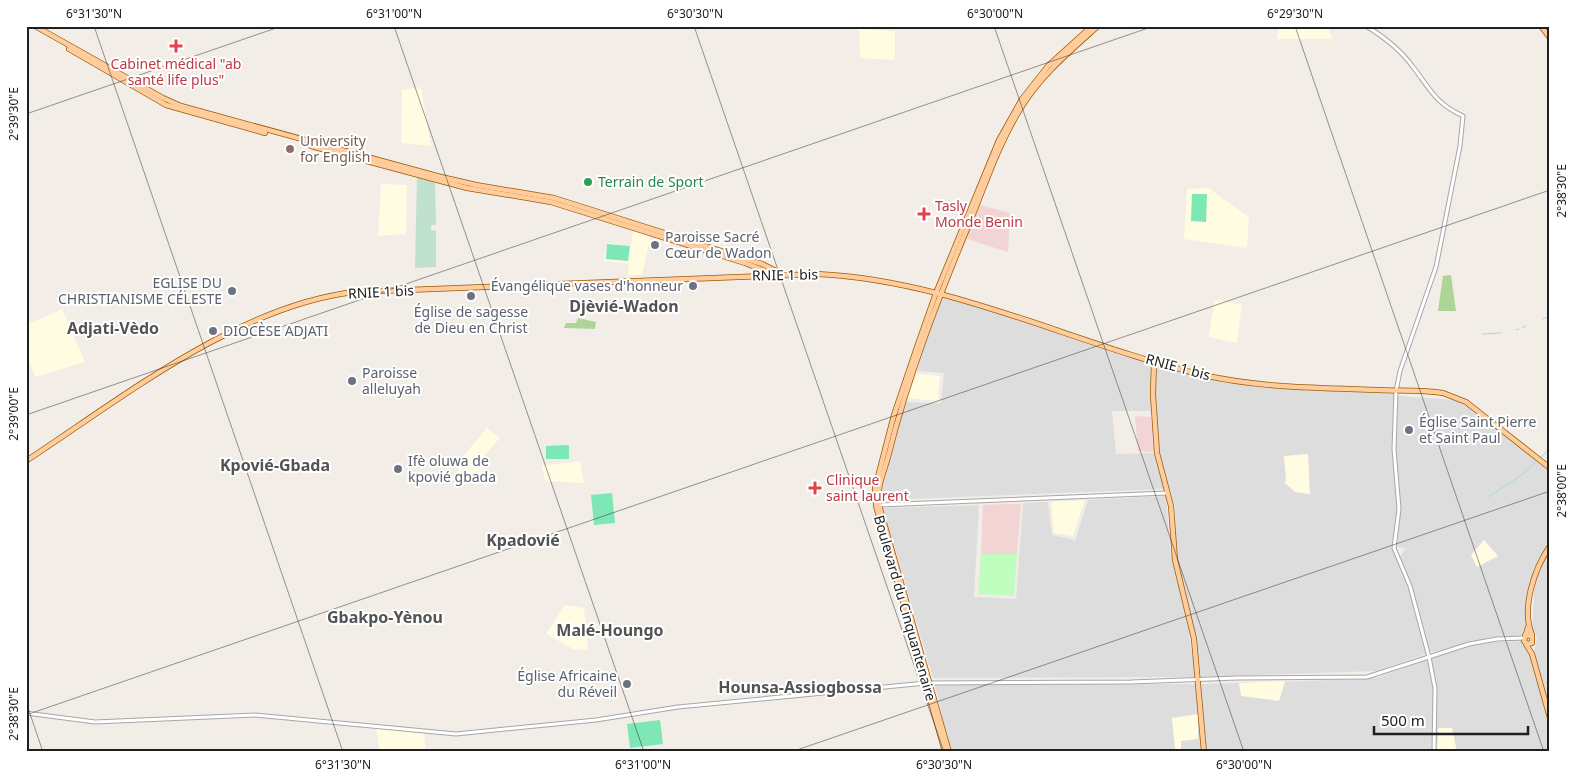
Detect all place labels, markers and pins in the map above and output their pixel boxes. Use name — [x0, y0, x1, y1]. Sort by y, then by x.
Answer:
marker: Cabinet médical "ab santé life plus" — [169, 39, 183, 53]
place label: Cabinet médical "ab santé life plus" — [111, 54, 241, 89]
place label: University for English — [300, 131, 370, 166]
marker: University for English — [284, 143, 296, 155]
place label: Terrain de Sport — [598, 172, 704, 191]
marker: Terrain de Sport — [582, 176, 594, 188]
place label: Tasly Monde Benin — [935, 196, 1023, 231]
marker: Tasly Monde Benin — [917, 207, 931, 221]
place label: Paroisse Sacré Cœur de Wadon — [665, 227, 772, 262]
marker: Paroisse Sacré Cœur de Wadon — [649, 239, 661, 251]
place label: EGLISE DU CHRISTIANISME CÉLESTE — [58, 273, 222, 308]
place label: Évangélique vases d'honneur — [491, 276, 683, 295]
marker: Évangélique vases d'honneur — [687, 280, 699, 292]
marker: EGLISE DU CHRISTIANISME CÉLESTE — [226, 285, 238, 297]
marker: Église de sagesse de Dieu en Christ — [465, 290, 477, 302]
place label: Église de sagesse de Dieu en Christ — [414, 302, 528, 337]
place label: DIOCÈSE ADJATI — [223, 321, 328, 340]
marker: DIOCÈSE ADJATI — [207, 325, 219, 337]
place label: Paroisse alleluyah — [362, 363, 421, 398]
marker: Paroisse alleluyah — [346, 375, 358, 387]
place label: Église Saint Pierre et Saint Paul — [1419, 412, 1537, 447]
marker: Église Saint Pierre et Saint Paul — [1403, 424, 1415, 436]
place label: Ifè oluwa de kpovié gbada — [408, 451, 496, 486]
marker: Ifè oluwa de kpovié gbada — [392, 463, 404, 475]
place label: Clinique saint laurent — [826, 470, 909, 505]
marker: Clinique saint laurent — [808, 481, 822, 495]
place label: Église Africaine du Réveil — [517, 666, 617, 701]
marker: Église Africaine du Réveil — [621, 678, 633, 690]

